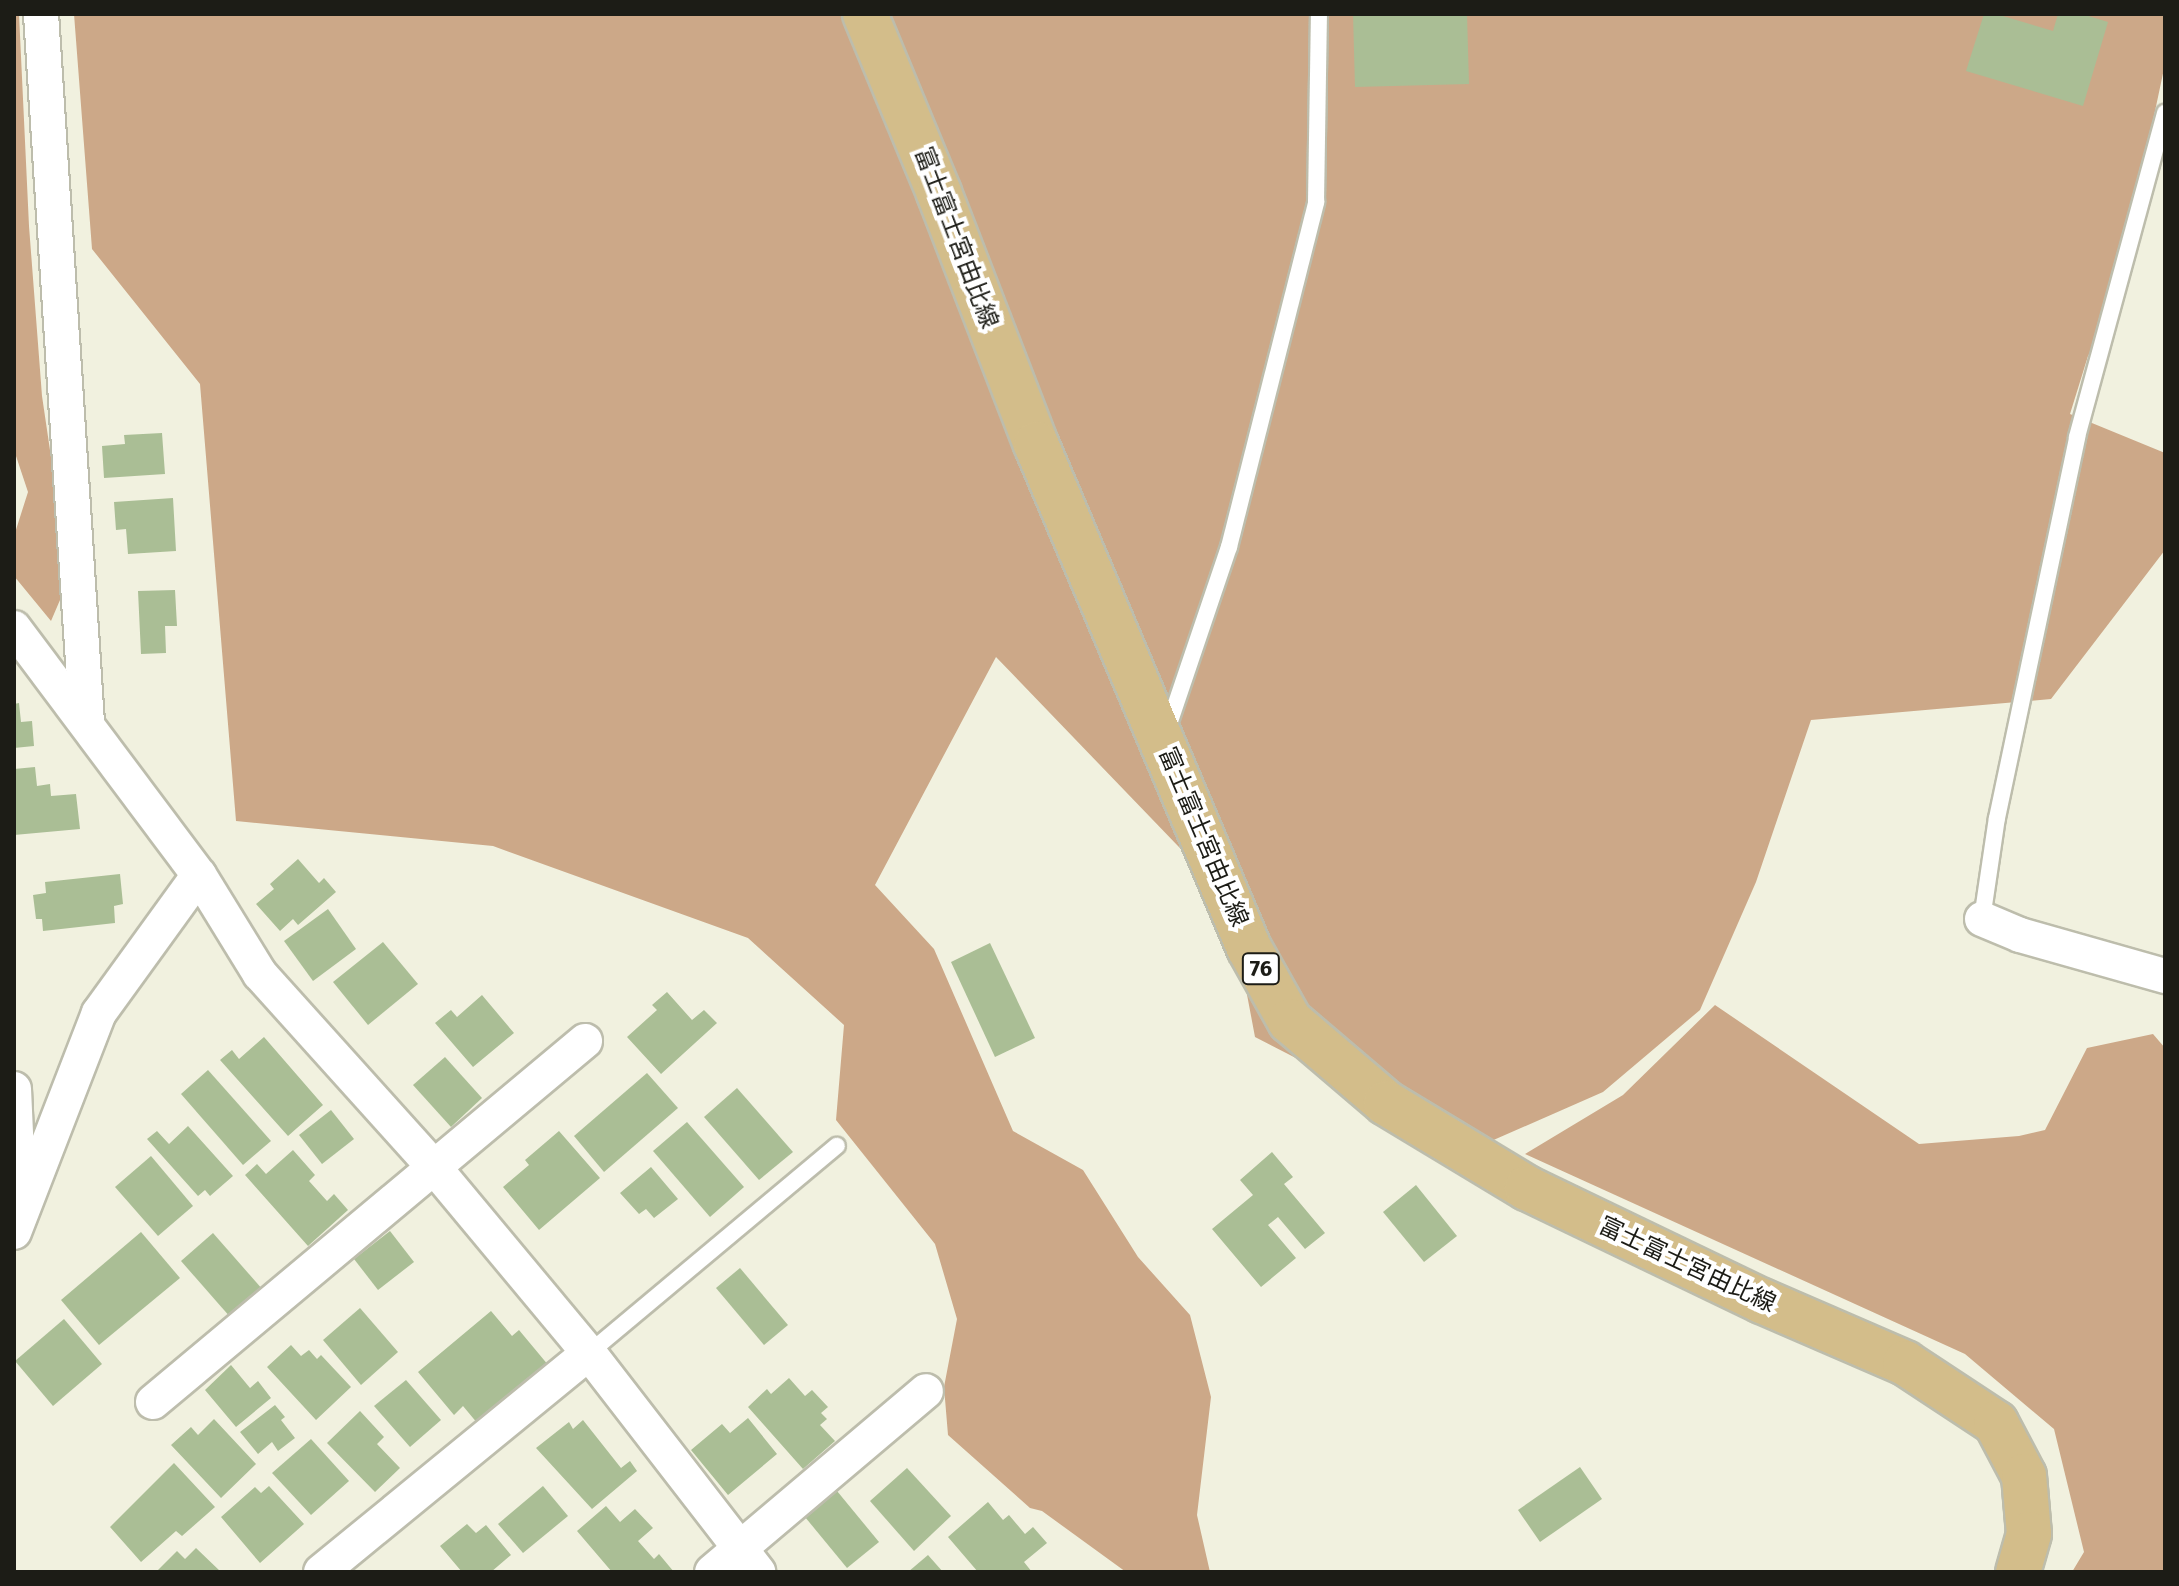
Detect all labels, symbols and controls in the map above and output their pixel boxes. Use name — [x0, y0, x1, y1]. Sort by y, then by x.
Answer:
street label: 富士富士宮由比線 — [908, 143, 1004, 333]
street label: 富士富士宮由比線 — [1152, 743, 1254, 931]
road number: 76 — [1241, 951, 1281, 987]
street label: 富士富士宮由比線 — [1594, 1211, 1780, 1319]

